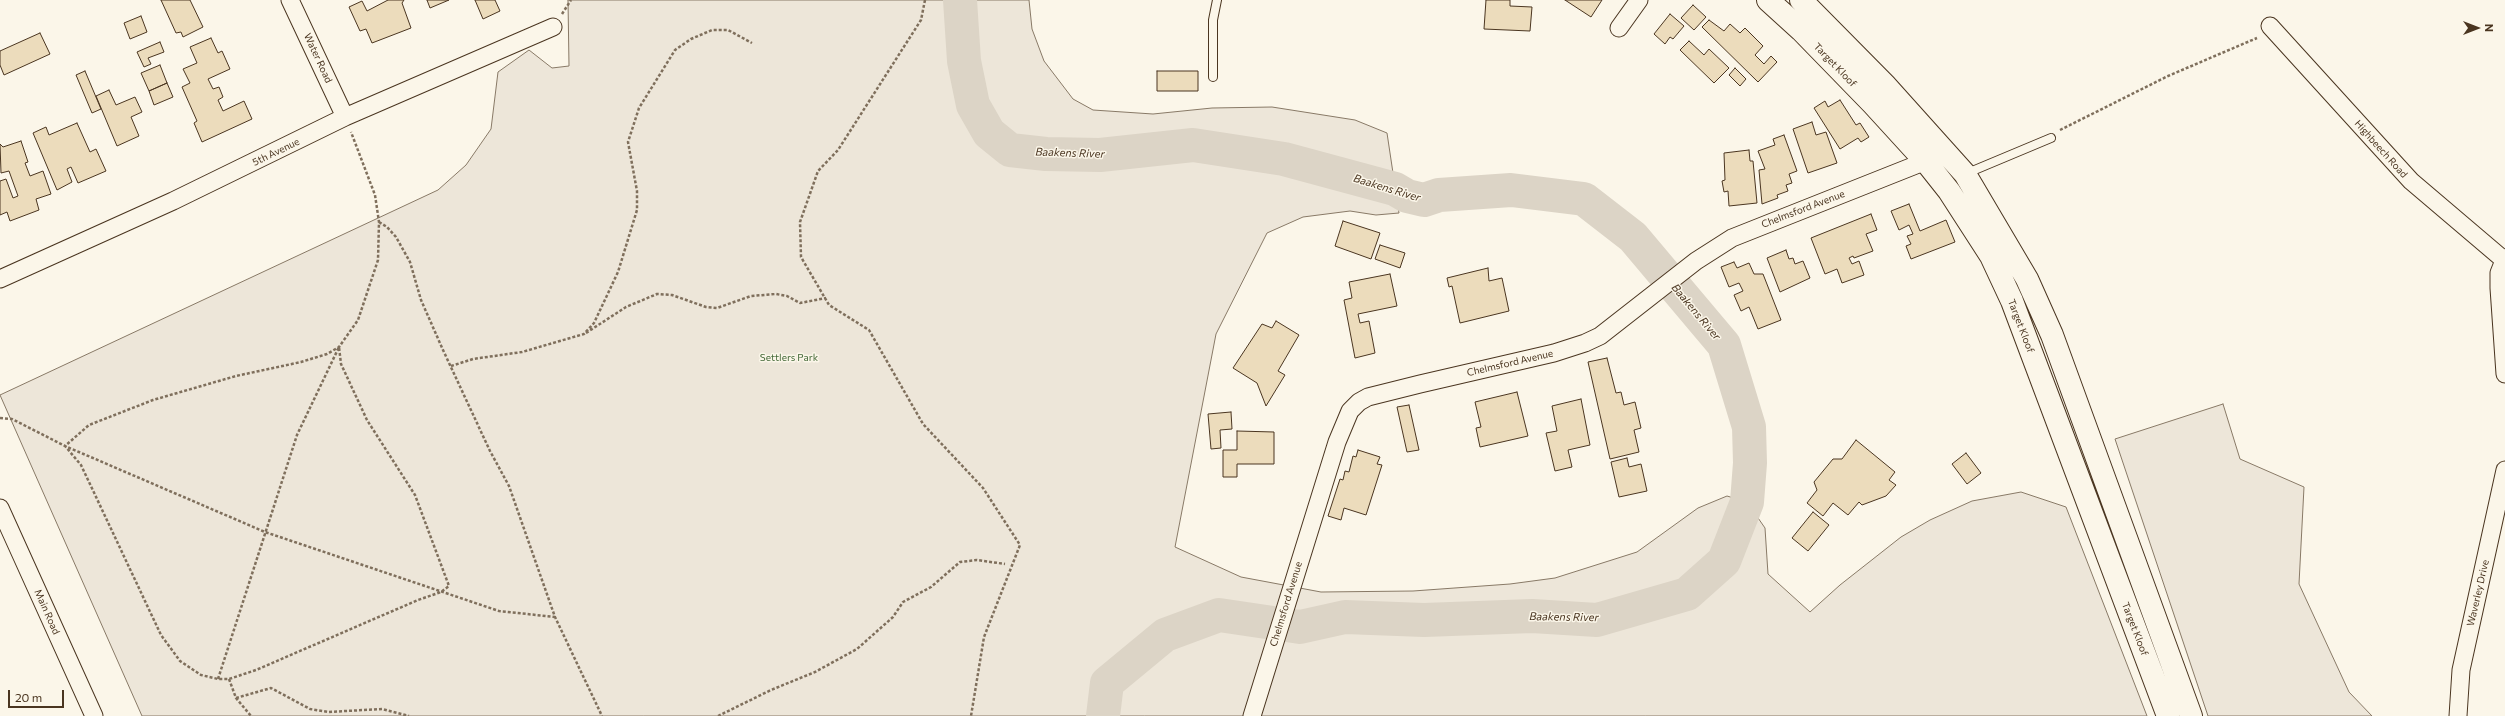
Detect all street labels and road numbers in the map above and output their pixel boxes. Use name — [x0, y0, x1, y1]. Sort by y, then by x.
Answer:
street label: Water Road — [301, 31, 335, 85]
street label: Target Kloof — [1811, 41, 1859, 89]
street label: Highbeech Road — [2352, 118, 2410, 180]
street label: 5th Avenue — [251, 135, 301, 169]
street label: Chelmsford Avenue — [1760, 188, 1846, 230]
street label: Target Kloof — [2005, 298, 2037, 354]
street label: Chelmsford Avenue — [1466, 347, 1554, 379]
street label: Waverley Drive — [2465, 559, 2491, 627]
street label: Chelmsford Avenue — [1267, 560, 1305, 648]
street label: Main Road — [32, 588, 62, 636]
street label: Target Kloof — [2119, 601, 2151, 657]

